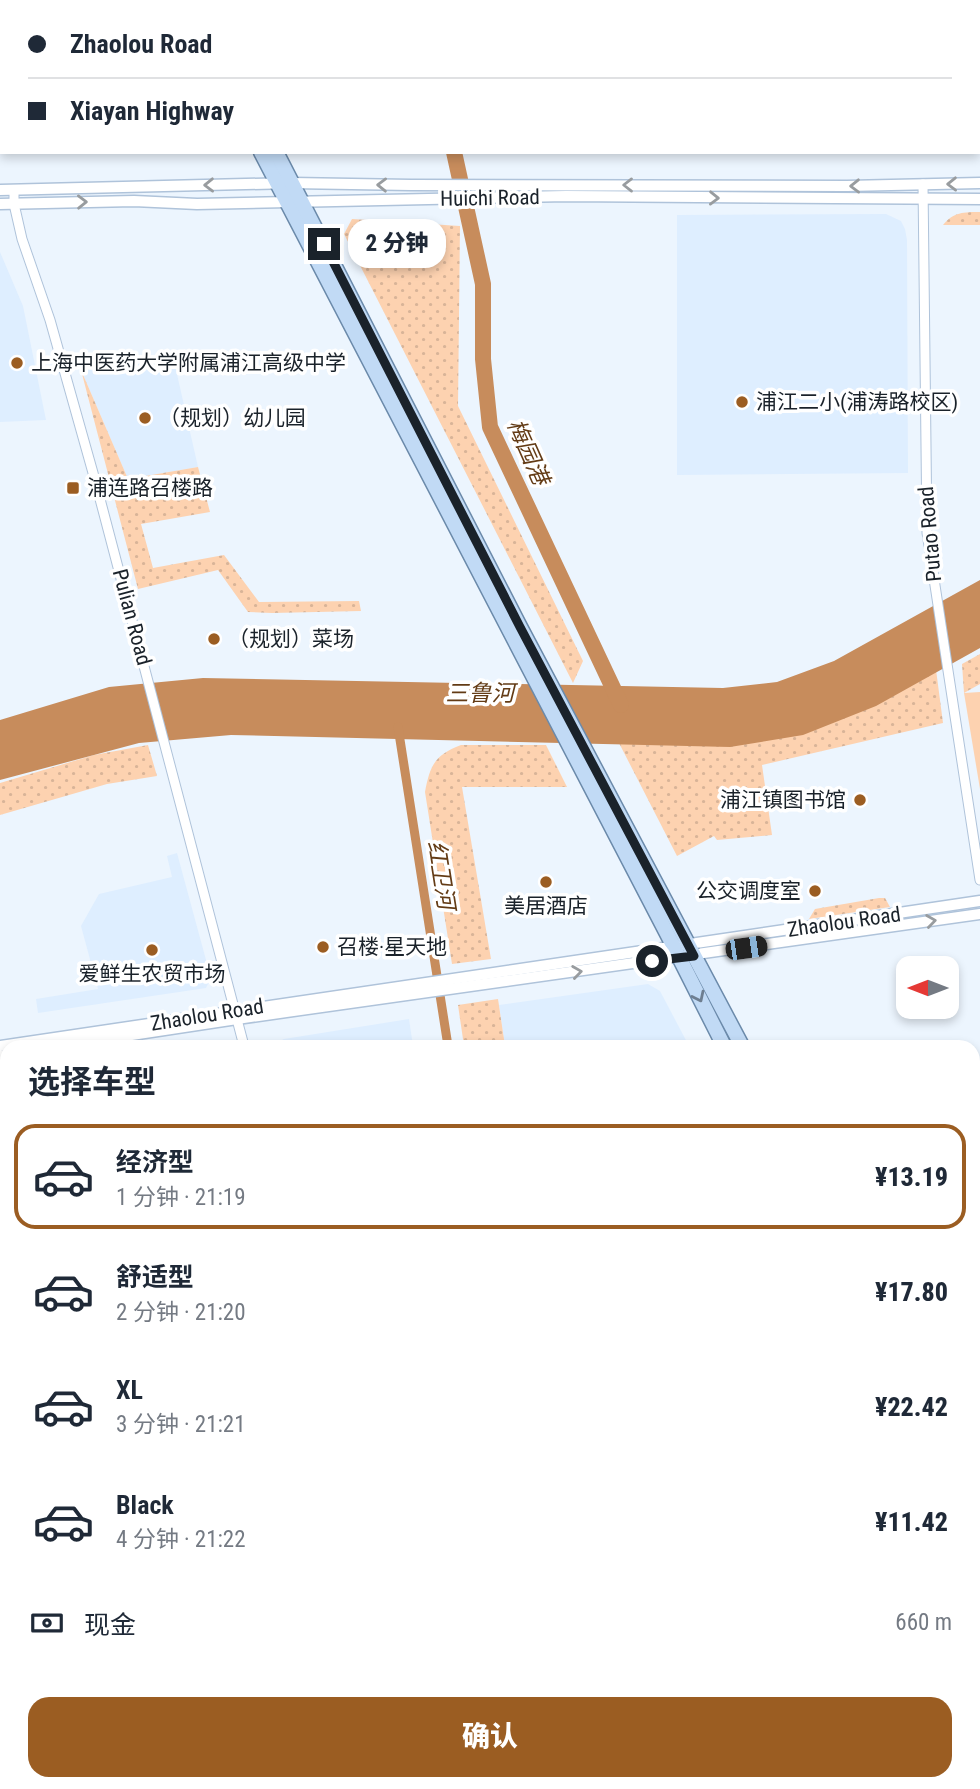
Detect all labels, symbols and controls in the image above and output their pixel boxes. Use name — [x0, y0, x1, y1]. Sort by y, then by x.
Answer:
text: Zhaolou Road — [70, 29, 213, 59]
text: Xiayan Highway — [70, 96, 234, 126]
one-way arrow — [946, 176, 956, 192]
one-way arrow — [204, 177, 214, 193]
one-way arrow — [376, 177, 387, 192]
one-way arrow — [622, 177, 632, 193]
one-way arrow — [849, 178, 860, 193]
street label: Huichi Road — [440, 185, 540, 211]
one-way arrow — [709, 190, 720, 206]
one-way arrow — [78, 194, 88, 210]
callout: 2 分钟 — [348, 219, 446, 268]
route end — [308, 228, 340, 260]
text: 2 分钟 — [366, 230, 429, 257]
place label: 上海中医药大学附属浦江高级中学 — [31, 351, 346, 375]
marker: 上海中医药大学附属浦江高级中学 — [9, 355, 25, 371]
place label: 浦江二小(浦涛路校区) — [756, 390, 958, 414]
marker: 浦江二小(浦涛路校区) — [734, 394, 750, 410]
place label: （规划）幼儿园 — [159, 406, 306, 430]
marker: （规划）幼儿园 — [137, 410, 153, 426]
water label: 梅园港 — [502, 415, 556, 492]
place label: 浦连路召楼路 — [87, 476, 213, 500]
marker: 浦连路召楼路 — [65, 480, 81, 496]
street label: Putao Road — [914, 485, 946, 583]
street label: Pulian Road — [108, 566, 156, 668]
place label: （规划）菜场 — [228, 627, 354, 651]
marker: （规划）菜场 — [206, 631, 222, 647]
water label: 三鲁河 — [446, 680, 519, 707]
place label: 浦江镇图书馆 — [720, 788, 846, 812]
marker: 浦江镇图书馆 — [852, 792, 868, 808]
water label: 红卫河 — [422, 839, 460, 915]
marker: 美居酒店 — [538, 874, 554, 890]
place label: 公交调度室 — [696, 879, 801, 903]
marker: 公交调度室 — [807, 883, 823, 899]
place label: 美居酒店 — [504, 894, 588, 918]
street label: Zhaolou Road — [786, 902, 902, 942]
one-way arrow — [925, 914, 937, 929]
place label: 召楼·星天地 — [337, 935, 447, 959]
car — [724, 935, 769, 961]
marker: 召楼·星天地 — [315, 939, 331, 955]
marker: 爱鲜生农贸市场 — [144, 942, 160, 958]
route start — [636, 945, 668, 977]
north arrow — [896, 956, 959, 1018]
map controls — [896, 956, 959, 1019]
place label: 爱鲜生农贸市场 — [79, 962, 226, 986]
one-way arrow — [571, 964, 583, 979]
one-way arrow — [690, 990, 704, 1002]
street label: Zhaolou Road — [149, 994, 265, 1036]
text: 选择车型 — [28, 1063, 156, 1101]
icon: car — [32, 1145, 95, 1208]
text: 经济型 — [116, 1147, 194, 1177]
text: ¥13.19 — [875, 1162, 948, 1192]
text: 1 分钟 · 21:19 — [116, 1184, 246, 1211]
icon: car — [32, 1260, 95, 1323]
text: 舒适型 — [116, 1262, 194, 1292]
text: ¥17.80 — [875, 1277, 948, 1307]
text: 2 分钟 · 21:20 — [116, 1299, 246, 1326]
icon: car — [32, 1375, 95, 1438]
text: XL — [116, 1375, 143, 1405]
text: ¥22.42 — [875, 1392, 948, 1422]
text: 3 分钟 · 21:21 — [116, 1411, 246, 1438]
icon: car — [32, 1490, 95, 1553]
text: Black — [116, 1490, 174, 1520]
text: ¥11.42 — [875, 1507, 948, 1537]
text: 4 分钟 · 21:22 — [116, 1526, 246, 1553]
icon: cash — [28, 1604, 66, 1642]
text: 660 m — [895, 1609, 952, 1636]
text: 现金 — [84, 1610, 136, 1640]
button: 确认 — [28, 1697, 952, 1777]

